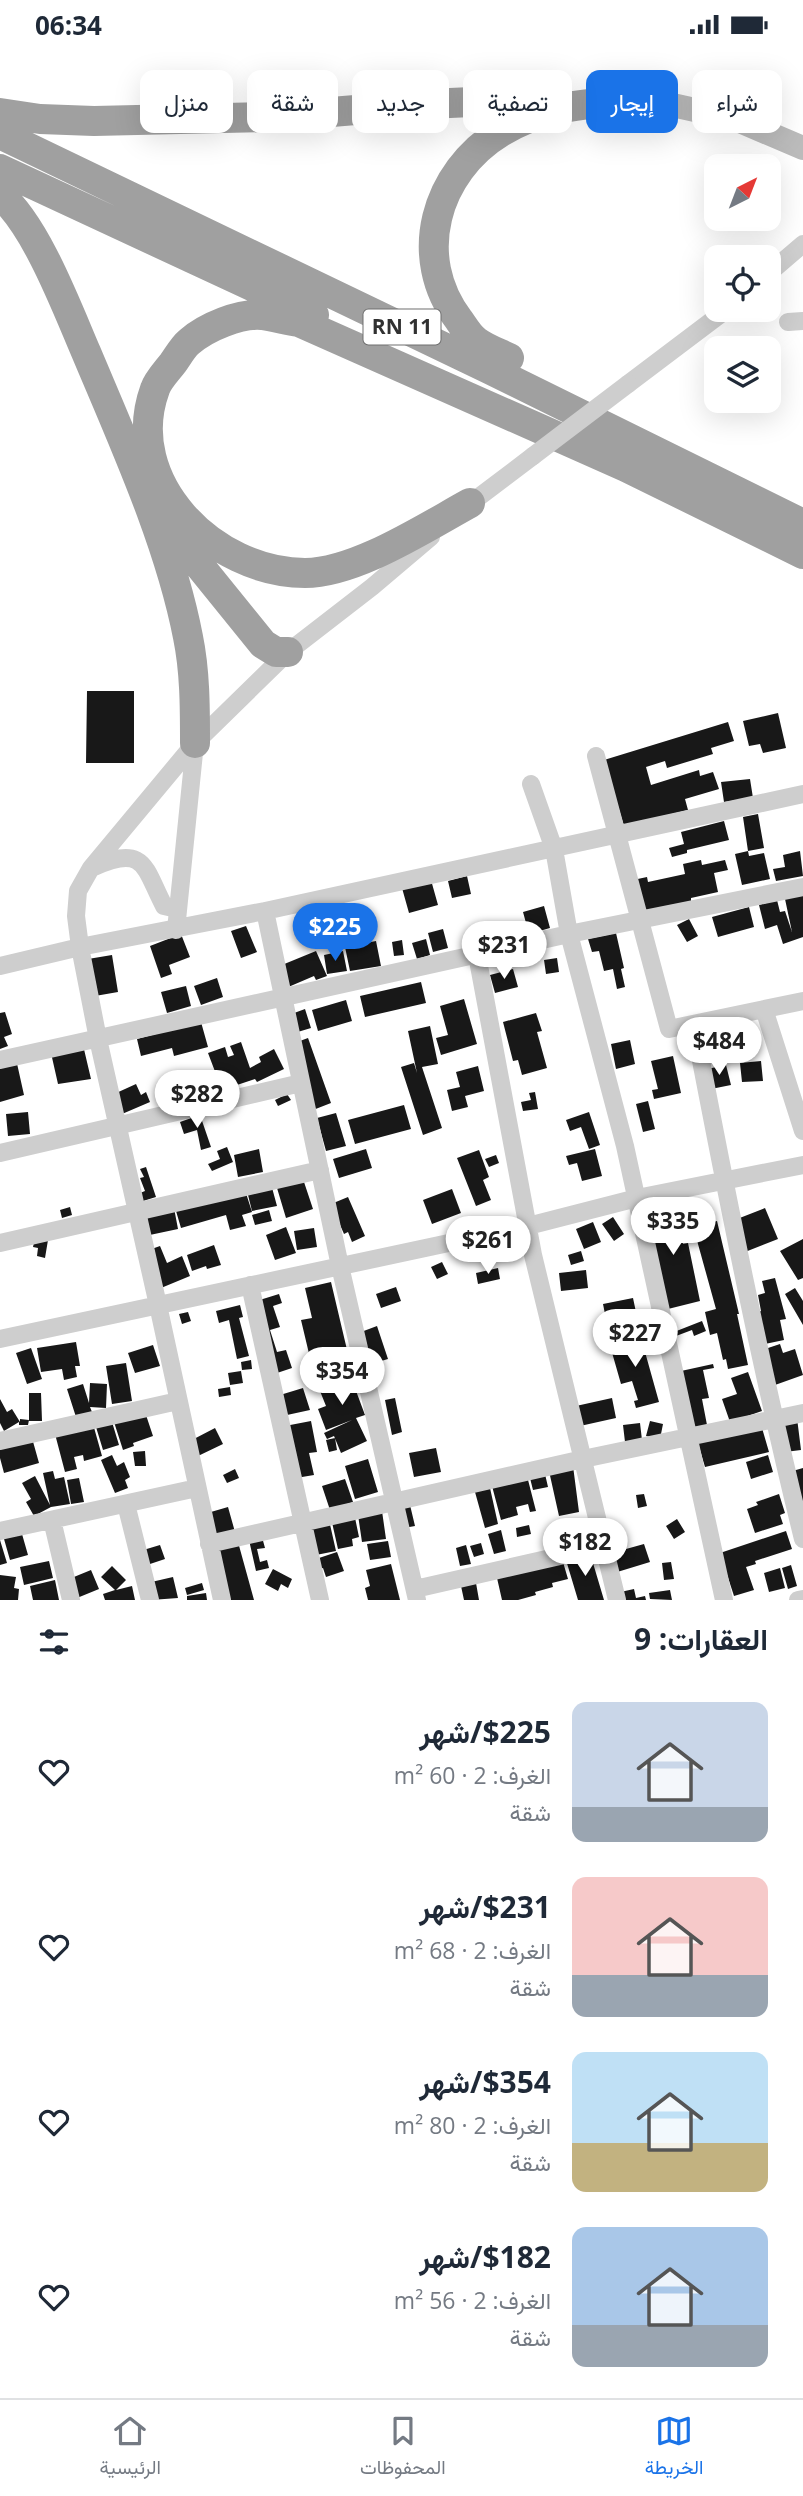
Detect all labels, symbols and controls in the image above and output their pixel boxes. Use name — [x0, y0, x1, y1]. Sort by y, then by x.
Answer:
text: 06:34 — [35, 7, 102, 43]
chip: منزل — [140, 70, 233, 133]
chip: شقة — [247, 70, 338, 133]
chip: جديد — [352, 70, 449, 133]
chip: تصفية — [463, 70, 572, 133]
chip: إيجار — [586, 70, 678, 133]
chip: شراء — [692, 70, 782, 133]
north arrow — [704, 154, 780, 231]
map controls — [704, 154, 781, 413]
button: locate — [704, 245, 781, 322]
road number: RN 11 — [364, 309, 440, 345]
button: layers — [704, 336, 781, 413]
pin: $225 — [294, 904, 376, 963]
text: $225 — [309, 910, 361, 942]
pin: $231 — [463, 921, 545, 981]
text: $231 — [478, 928, 530, 960]
pin: $484 — [678, 1017, 760, 1077]
text: $484 — [693, 1024, 745, 1056]
pin: $282 — [156, 1070, 238, 1130]
text: $282 — [171, 1077, 223, 1109]
pin: $335 — [632, 1197, 714, 1257]
text: $335 — [647, 1204, 699, 1236]
pin: $261 — [447, 1217, 529, 1276]
text: $261 — [462, 1223, 514, 1255]
pin: $227 — [594, 1309, 676, 1369]
text: $227 — [609, 1316, 661, 1348]
pin: $354 — [301, 1347, 383, 1407]
text: $354 — [316, 1354, 368, 1386]
pin: $182 — [544, 1519, 626, 1578]
text: $182 — [559, 1525, 611, 1557]
text: العقارات: 9 — [634, 1618, 768, 1659]
icon: filters — [35, 1623, 73, 1661]
text: $225/شهر — [419, 1711, 551, 1752]
icon: home — [628, 1730, 712, 1814]
icon: heart — [35, 1753, 73, 1791]
text: الغرف: 2 · 60 m² — [394, 1759, 551, 1791]
text: شقة — [509, 1796, 551, 1828]
text: $231/شهر — [419, 1886, 551, 1927]
icon: home — [628, 1905, 712, 1989]
icon: heart — [35, 1928, 73, 1966]
text: الغرف: 2 · 68 m² — [394, 1934, 551, 1966]
text: شقة — [509, 1971, 551, 2003]
text: $354/شهر — [419, 2061, 551, 2102]
icon: home — [628, 2080, 712, 2164]
icon: heart — [35, 2103, 73, 2141]
text: الغرف: 2 · 80 m² — [394, 2109, 551, 2141]
text: شقة — [509, 2146, 551, 2178]
text: $182/شهر — [419, 2236, 551, 2277]
icon: home — [628, 2255, 712, 2339]
icon: heart — [35, 2278, 73, 2316]
text: الغرف: 2 · 56 m² — [394, 2284, 551, 2316]
text: شقة — [509, 2321, 551, 2353]
tab: الرئيسية — [100, 2412, 161, 2484]
tab: المحفوظات — [360, 2412, 446, 2484]
tab: الخريطة — [645, 2412, 703, 2484]

